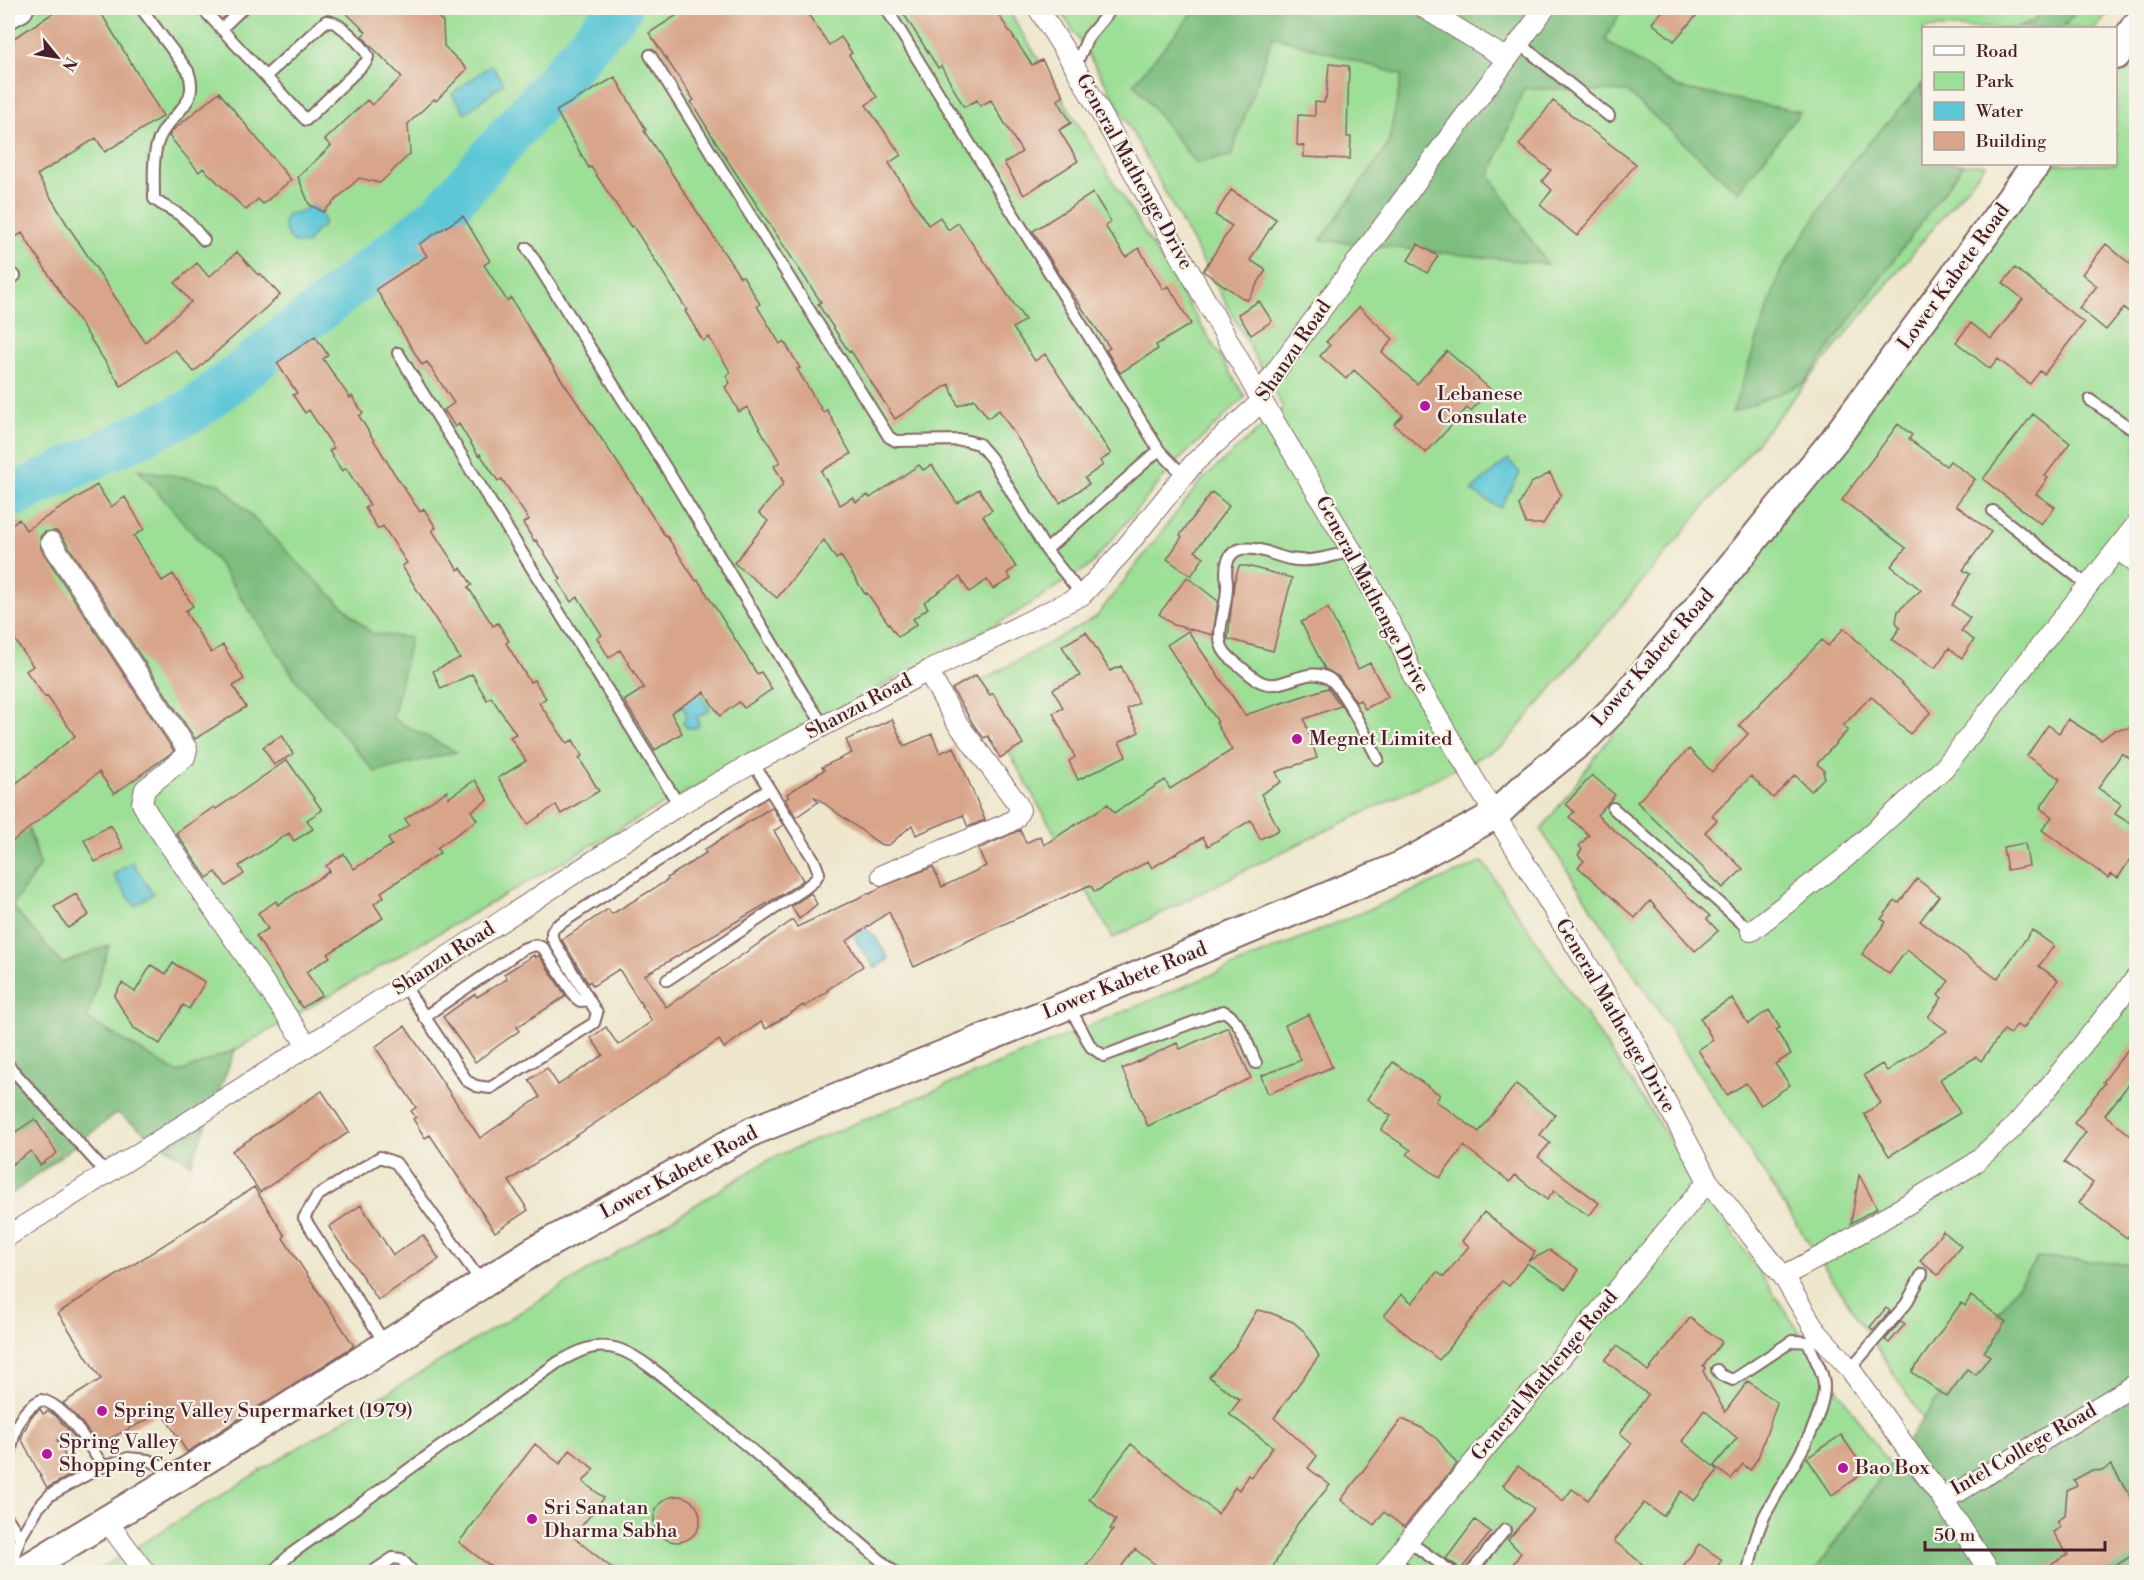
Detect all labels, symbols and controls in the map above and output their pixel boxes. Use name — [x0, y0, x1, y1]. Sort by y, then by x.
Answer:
north arrow — [27, 27, 87, 87]
legend — [1922, 27, 2117, 165]
text: Road — [1976, 40, 2019, 63]
text: N — [57, 54, 81, 75]
street label: General Mathenge Drive — [1070, 70, 1198, 274]
text: Park — [1976, 70, 2015, 93]
text: Water — [1975, 100, 2024, 123]
text: Building — [1975, 130, 2047, 153]
street label: Lower Kabete Road — [1892, 198, 2016, 355]
street label: Shanzu Road — [1251, 295, 1337, 406]
place label: Lebanese Consulate — [1437, 382, 1527, 430]
marker: Lebanese Consulate — [1418, 399, 1432, 413]
street label: General Mathenge Drive — [1309, 492, 1435, 698]
street label: Lower Kabete Road — [1586, 583, 1720, 732]
street label: Shanzu Road — [801, 668, 917, 745]
place label: Megnet Limited — [1309, 727, 1453, 752]
marker: Megnet Limited — [1290, 732, 1304, 746]
street label: General Mathenge Drive — [1549, 915, 1681, 1117]
street label: Shanzu Road — [388, 916, 500, 1001]
street label: Lower Kabete Road — [1039, 936, 1211, 1025]
street label: Lower Kabete Road — [596, 1121, 763, 1225]
street label: General Mathenge Road — [1466, 1285, 1624, 1467]
street label: Intel College Road — [1947, 1398, 2102, 1502]
place label: Spring Valley Supermarket (1979) — [114, 1399, 413, 1424]
marker: Spring Valley Supermarket (1979) — [95, 1404, 109, 1418]
place label: Spring Valley Shopping Center — [59, 1430, 212, 1478]
marker: Spring Valley Shopping Center — [40, 1447, 54, 1461]
place label: Bao Box — [1854, 1456, 1930, 1481]
marker: Bao Box — [1836, 1461, 1850, 1475]
place label: Sri Sanatan Dharma Sabha — [544, 1496, 678, 1544]
marker: Sri Sanatan Dharma Sabha — [525, 1512, 539, 1526]
scale bar — [1925, 1514, 2105, 1552]
text: 50 m — [1934, 1524, 1976, 1547]

